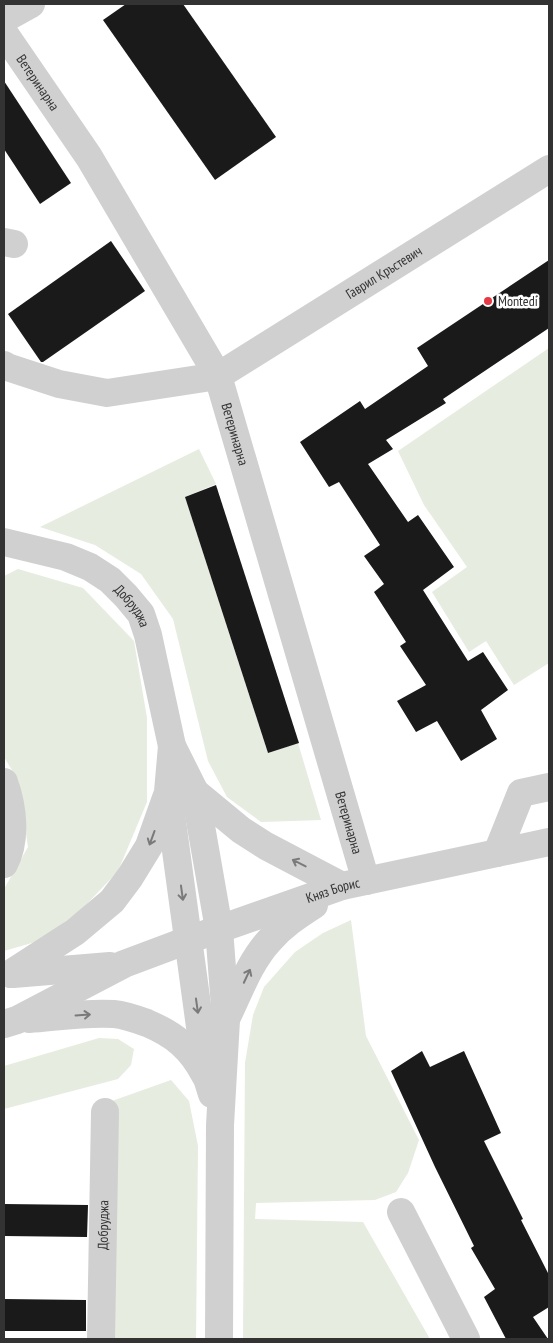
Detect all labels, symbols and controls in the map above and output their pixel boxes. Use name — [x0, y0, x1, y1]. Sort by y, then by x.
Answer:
street label: Ветеринарна — [12, 51, 64, 114]
street label: Гаврил Кръстевич — [342, 242, 425, 303]
place label: Montedi — [498, 292, 538, 310]
marker: Montedi — [482, 295, 494, 307]
street label: Ветеринарна — [217, 401, 253, 467]
street label: Добруджа — [110, 580, 154, 629]
street label: Ветеринарна — [331, 789, 367, 856]
one-way arrow — [147, 830, 156, 845]
one-way arrow — [291, 858, 306, 868]
street label: Княз Борис — [303, 873, 361, 907]
one-way arrow — [177, 884, 187, 900]
one-way arrow — [242, 969, 252, 984]
one-way arrow — [192, 997, 202, 1013]
one-way arrow — [75, 1010, 91, 1020]
street label: Добруджа — [94, 1200, 112, 1250]

